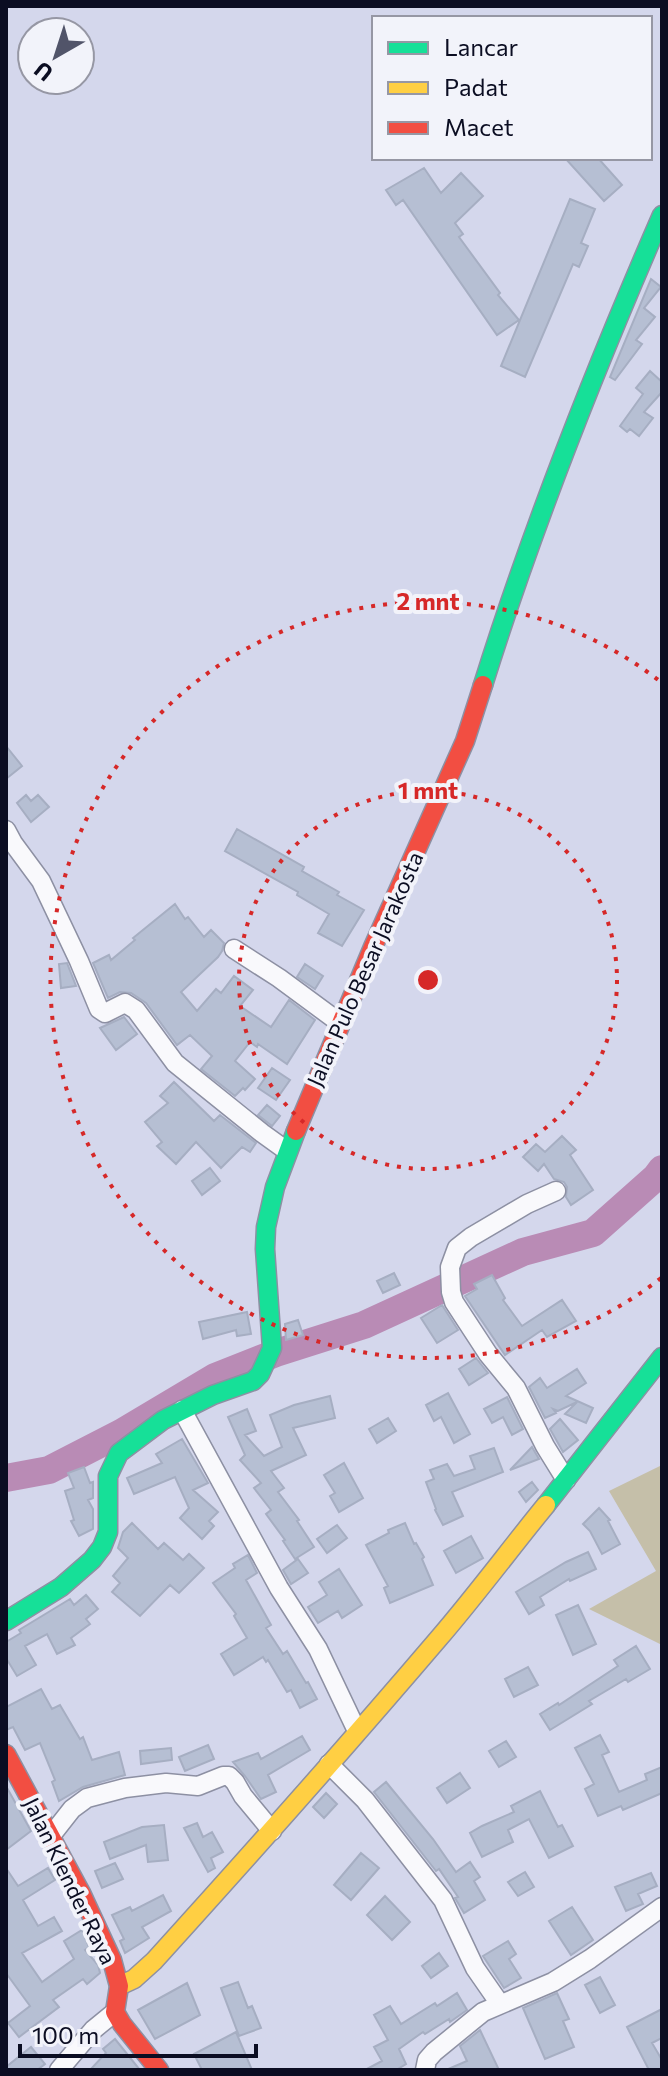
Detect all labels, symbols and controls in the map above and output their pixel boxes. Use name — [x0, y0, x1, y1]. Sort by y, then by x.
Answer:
north arrow — [16, 16, 96, 96]
legend — [372, 16, 652, 160]
text: Lancar — [444, 32, 518, 61]
text: U — [28, 56, 58, 87]
text: Padat — [444, 72, 508, 101]
text: Macet — [444, 112, 514, 141]
text: 2 mnt — [396, 586, 460, 615]
text: 1 mnt — [398, 775, 458, 804]
street label: Jalan Pulo Besar Jarakosta — [301, 847, 429, 1090]
centre of rings — [414, 966, 442, 994]
street label: Jalan Klender Raya — [18, 1793, 123, 1969]
scale bar — [20, 2008, 256, 2058]
text: 100 m — [32, 2020, 99, 2049]

